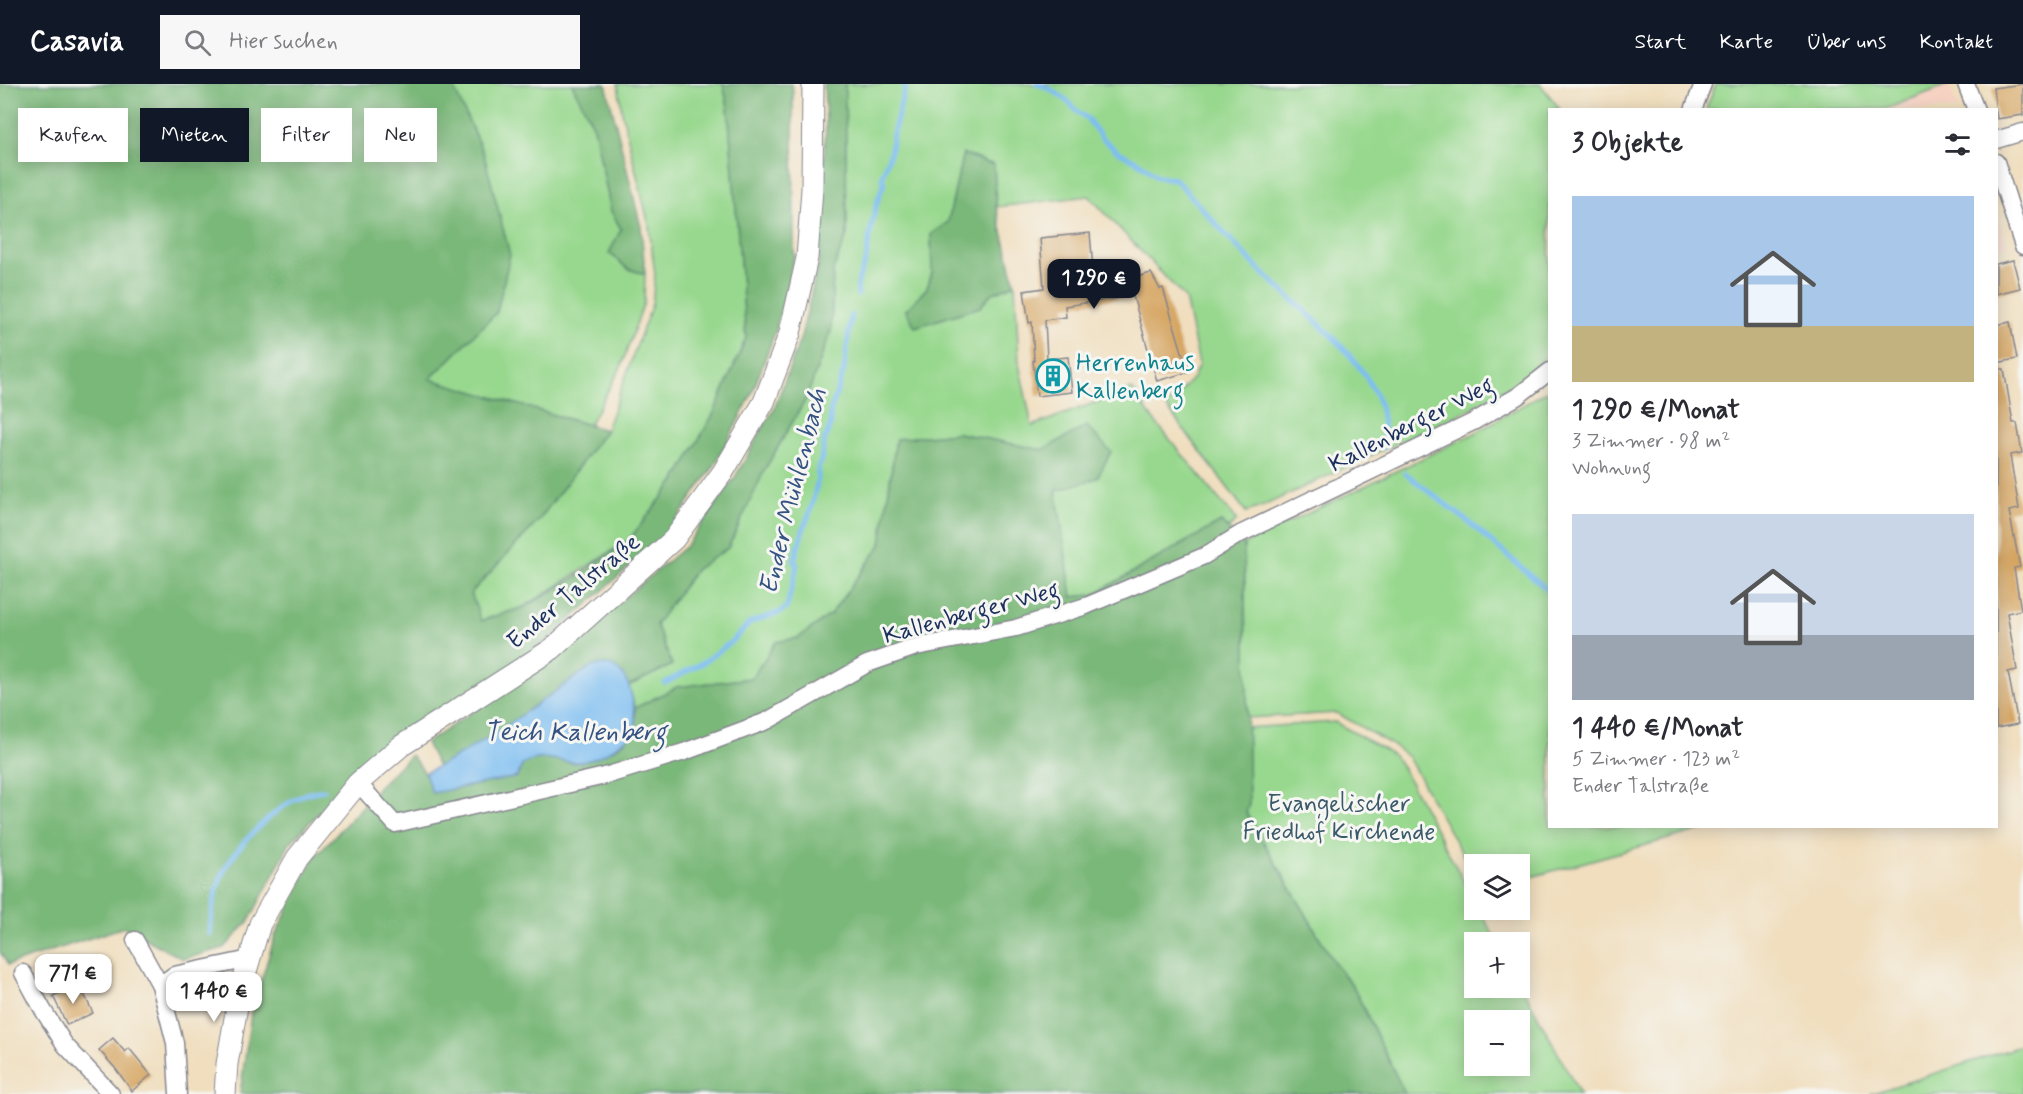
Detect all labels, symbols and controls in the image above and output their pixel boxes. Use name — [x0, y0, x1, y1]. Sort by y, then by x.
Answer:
search box — [160, 15, 580, 69]
text: Casavia — [30, 24, 124, 61]
icon: search — [181, 26, 214, 59]
text: Hier suchen — [229, 28, 338, 56]
text: Start — [1635, 28, 1687, 56]
text: Karte — [1720, 28, 1773, 56]
text: Über uns — [1806, 28, 1886, 56]
text: Kontakt — [1919, 28, 1993, 56]
chip: Kaufen — [18, 108, 128, 162]
chip: Mieten — [140, 108, 249, 162]
chip: Filter — [261, 108, 352, 162]
chip: Neu — [364, 108, 437, 162]
text: 3 Objekte — [1572, 127, 1683, 161]
icon: filters — [1941, 128, 1974, 161]
icon: home — [1719, 235, 1827, 343]
pin: 1 290 € — [1039, 259, 1149, 310]
text: 1 290 € — [1061, 265, 1127, 292]
place label: Herrenhaus Kallenberg — [1076, 348, 1195, 410]
building icon: Herrenhaus Kallenberg — [1035, 358, 1071, 394]
street label: Kallenberger Weg — [1324, 370, 1501, 483]
water label: Ender Mühlenbach — [752, 385, 836, 598]
text: 1 290 €/Monat — [1572, 394, 1740, 428]
text: 3 Zimmer · 98 m² — [1572, 428, 1730, 455]
text: Wohnung — [1572, 455, 1651, 482]
street label: Ender Talstraße — [501, 527, 647, 657]
icon: home — [1719, 553, 1827, 661]
street label: Kallenberger Weg — [880, 575, 1064, 655]
text: 1 440 €/Monat — [1572, 712, 1743, 746]
water label: Teich Kallenberg — [484, 716, 669, 753]
text: 5 Zimmer · 123 m² — [1572, 746, 1740, 773]
text: Ender Talstraße — [1572, 773, 1709, 800]
park label: Evangelischer Friedhof Kirchende — [1243, 789, 1435, 848]
map controls — [1464, 854, 1530, 1076]
button: layers — [1464, 854, 1530, 920]
button: + — [1464, 932, 1530, 998]
pin: 771 € — [31, 954, 115, 1005]
text: 771 € — [49, 960, 97, 987]
pin: 1 440 € — [159, 972, 269, 1023]
text: 1 440 € — [180, 978, 248, 1005]
button: − — [1464, 1010, 1530, 1076]

